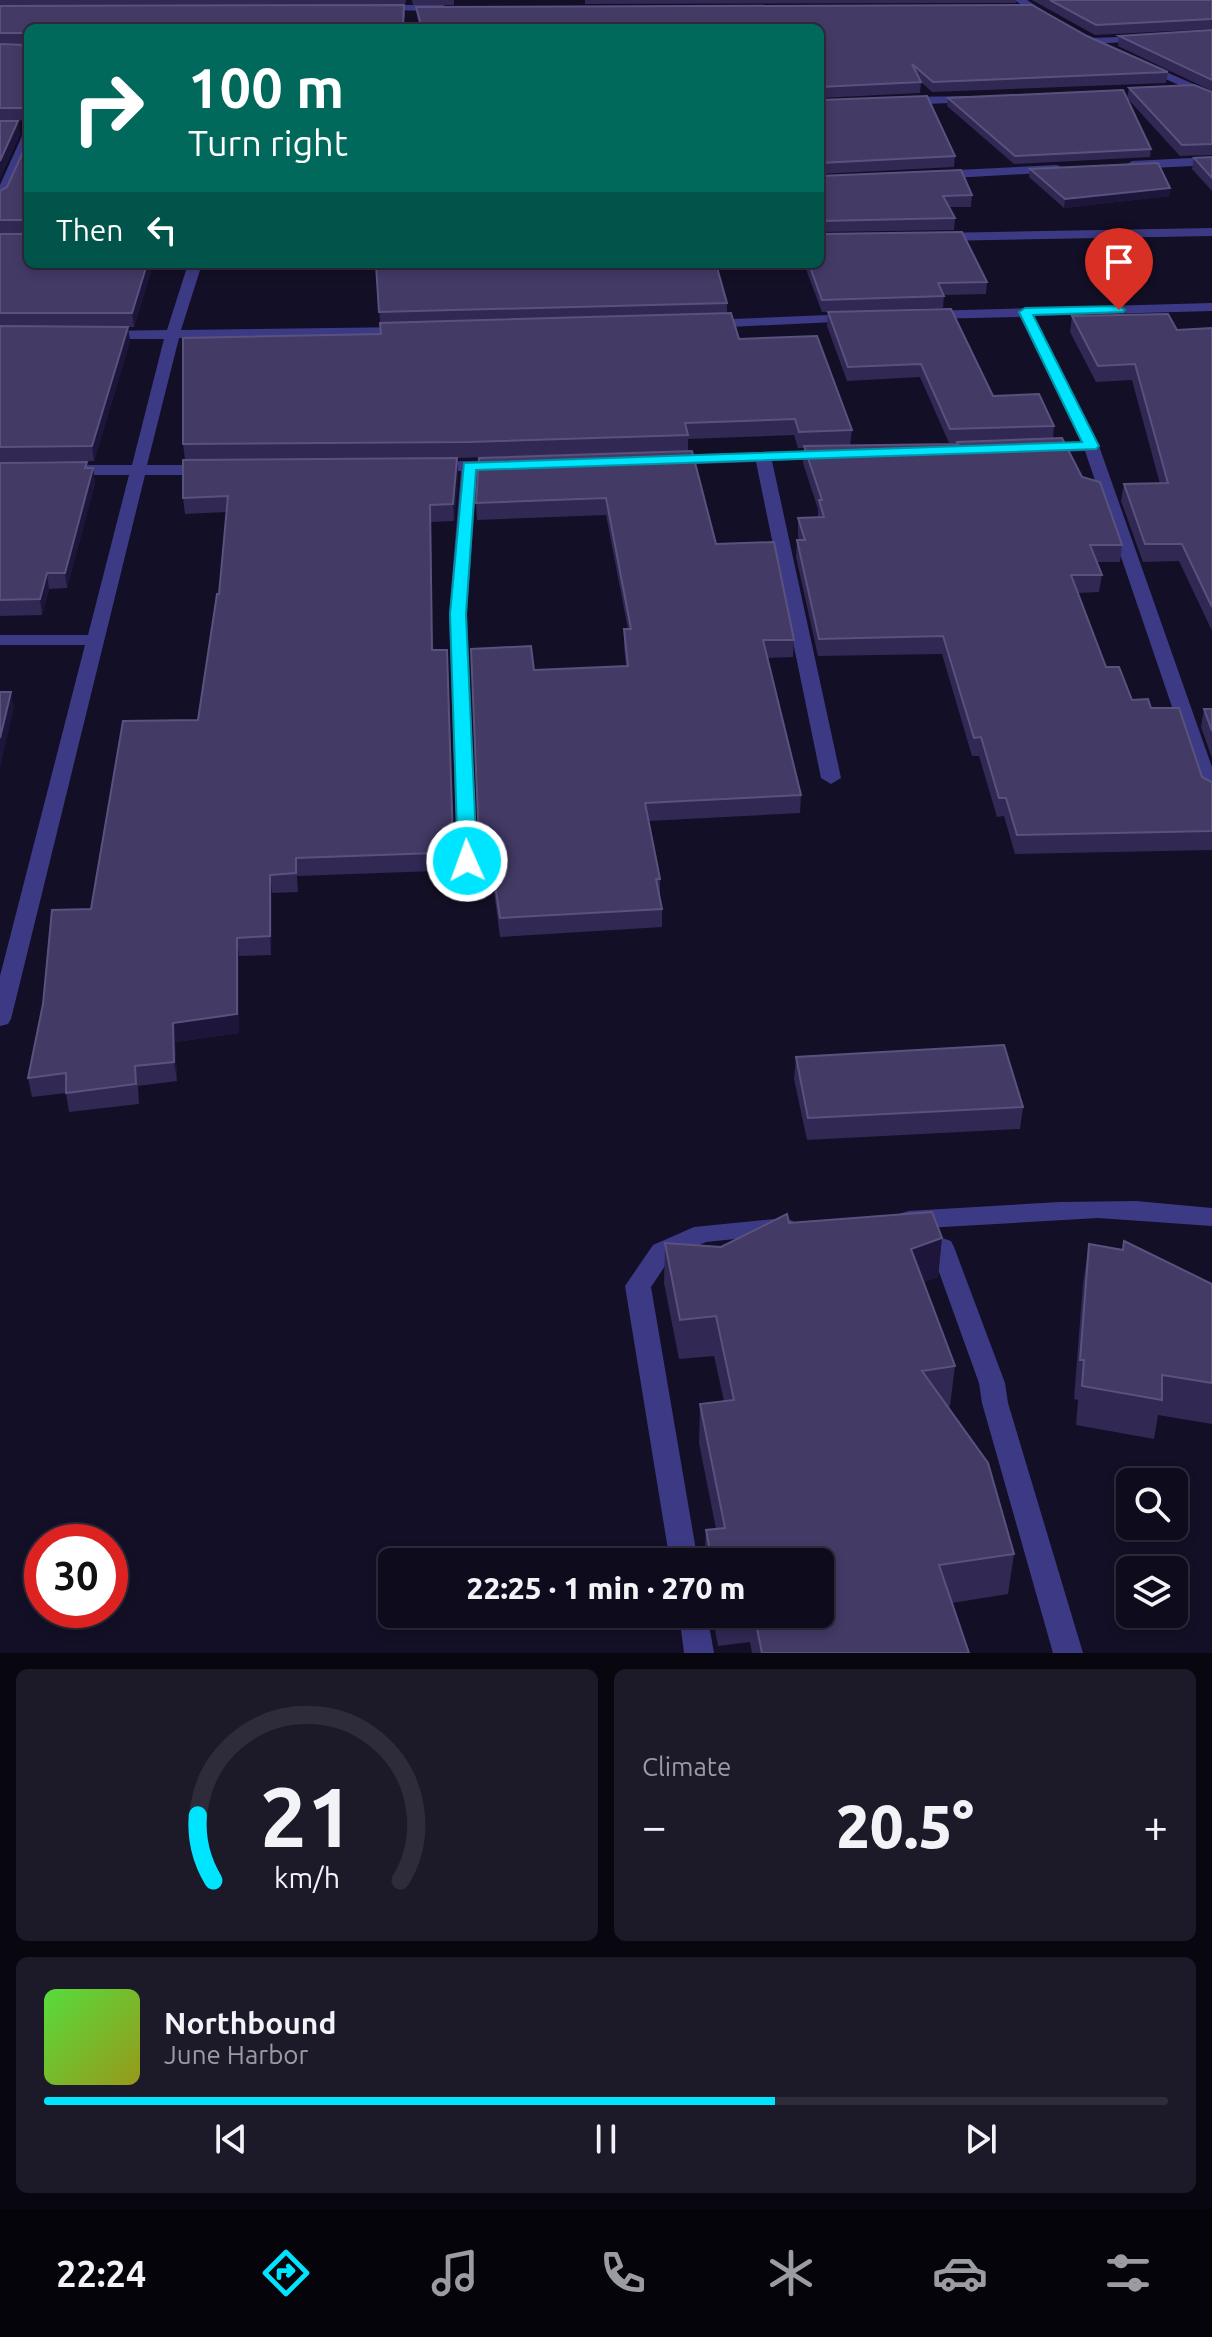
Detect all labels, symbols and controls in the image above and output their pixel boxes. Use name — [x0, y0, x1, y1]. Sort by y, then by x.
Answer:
icon: right — [56, 56, 160, 160]
text: 100 m — [188, 56, 344, 119]
text: Turn right — [188, 122, 348, 163]
icon: left — [140, 208, 184, 252]
text: Then — [56, 213, 124, 247]
pin — [1085, 228, 1153, 310]
icon: arrive — [1097, 240, 1141, 284]
position arrow — [425, 819, 509, 903]
map controls — [1116, 1468, 1188, 1628]
button: search — [1116, 1468, 1188, 1540]
speed limit sign: 30 — [24, 1524, 128, 1628]
button: layers — [1116, 1556, 1188, 1628]
text: 22:25 · 1 min · 270 m — [467, 1571, 745, 1605]
text: Climate — [642, 1752, 731, 1781]
text: 21 — [260, 1769, 354, 1863]
text: 20.5° — [836, 1792, 974, 1859]
text: − — [642, 1801, 667, 1850]
text: + — [1143, 1801, 1168, 1850]
text: km/h — [274, 1861, 340, 1893]
text: Northbound — [164, 2006, 336, 2040]
text: June Harbor — [164, 2040, 308, 2069]
icon: previous — [209, 2117, 253, 2161]
icon: pause — [584, 2117, 628, 2161]
icon: next — [959, 2117, 1003, 2161]
icon: directions — [258, 2245, 314, 2301]
icon: music — [427, 2245, 483, 2301]
icon: phone — [595, 2245, 651, 2301]
icon: climate — [763, 2245, 819, 2301]
icon: car — [932, 2245, 988, 2301]
icon: filters — [1100, 2245, 1156, 2301]
text: 22:24 — [56, 2253, 146, 2294]

